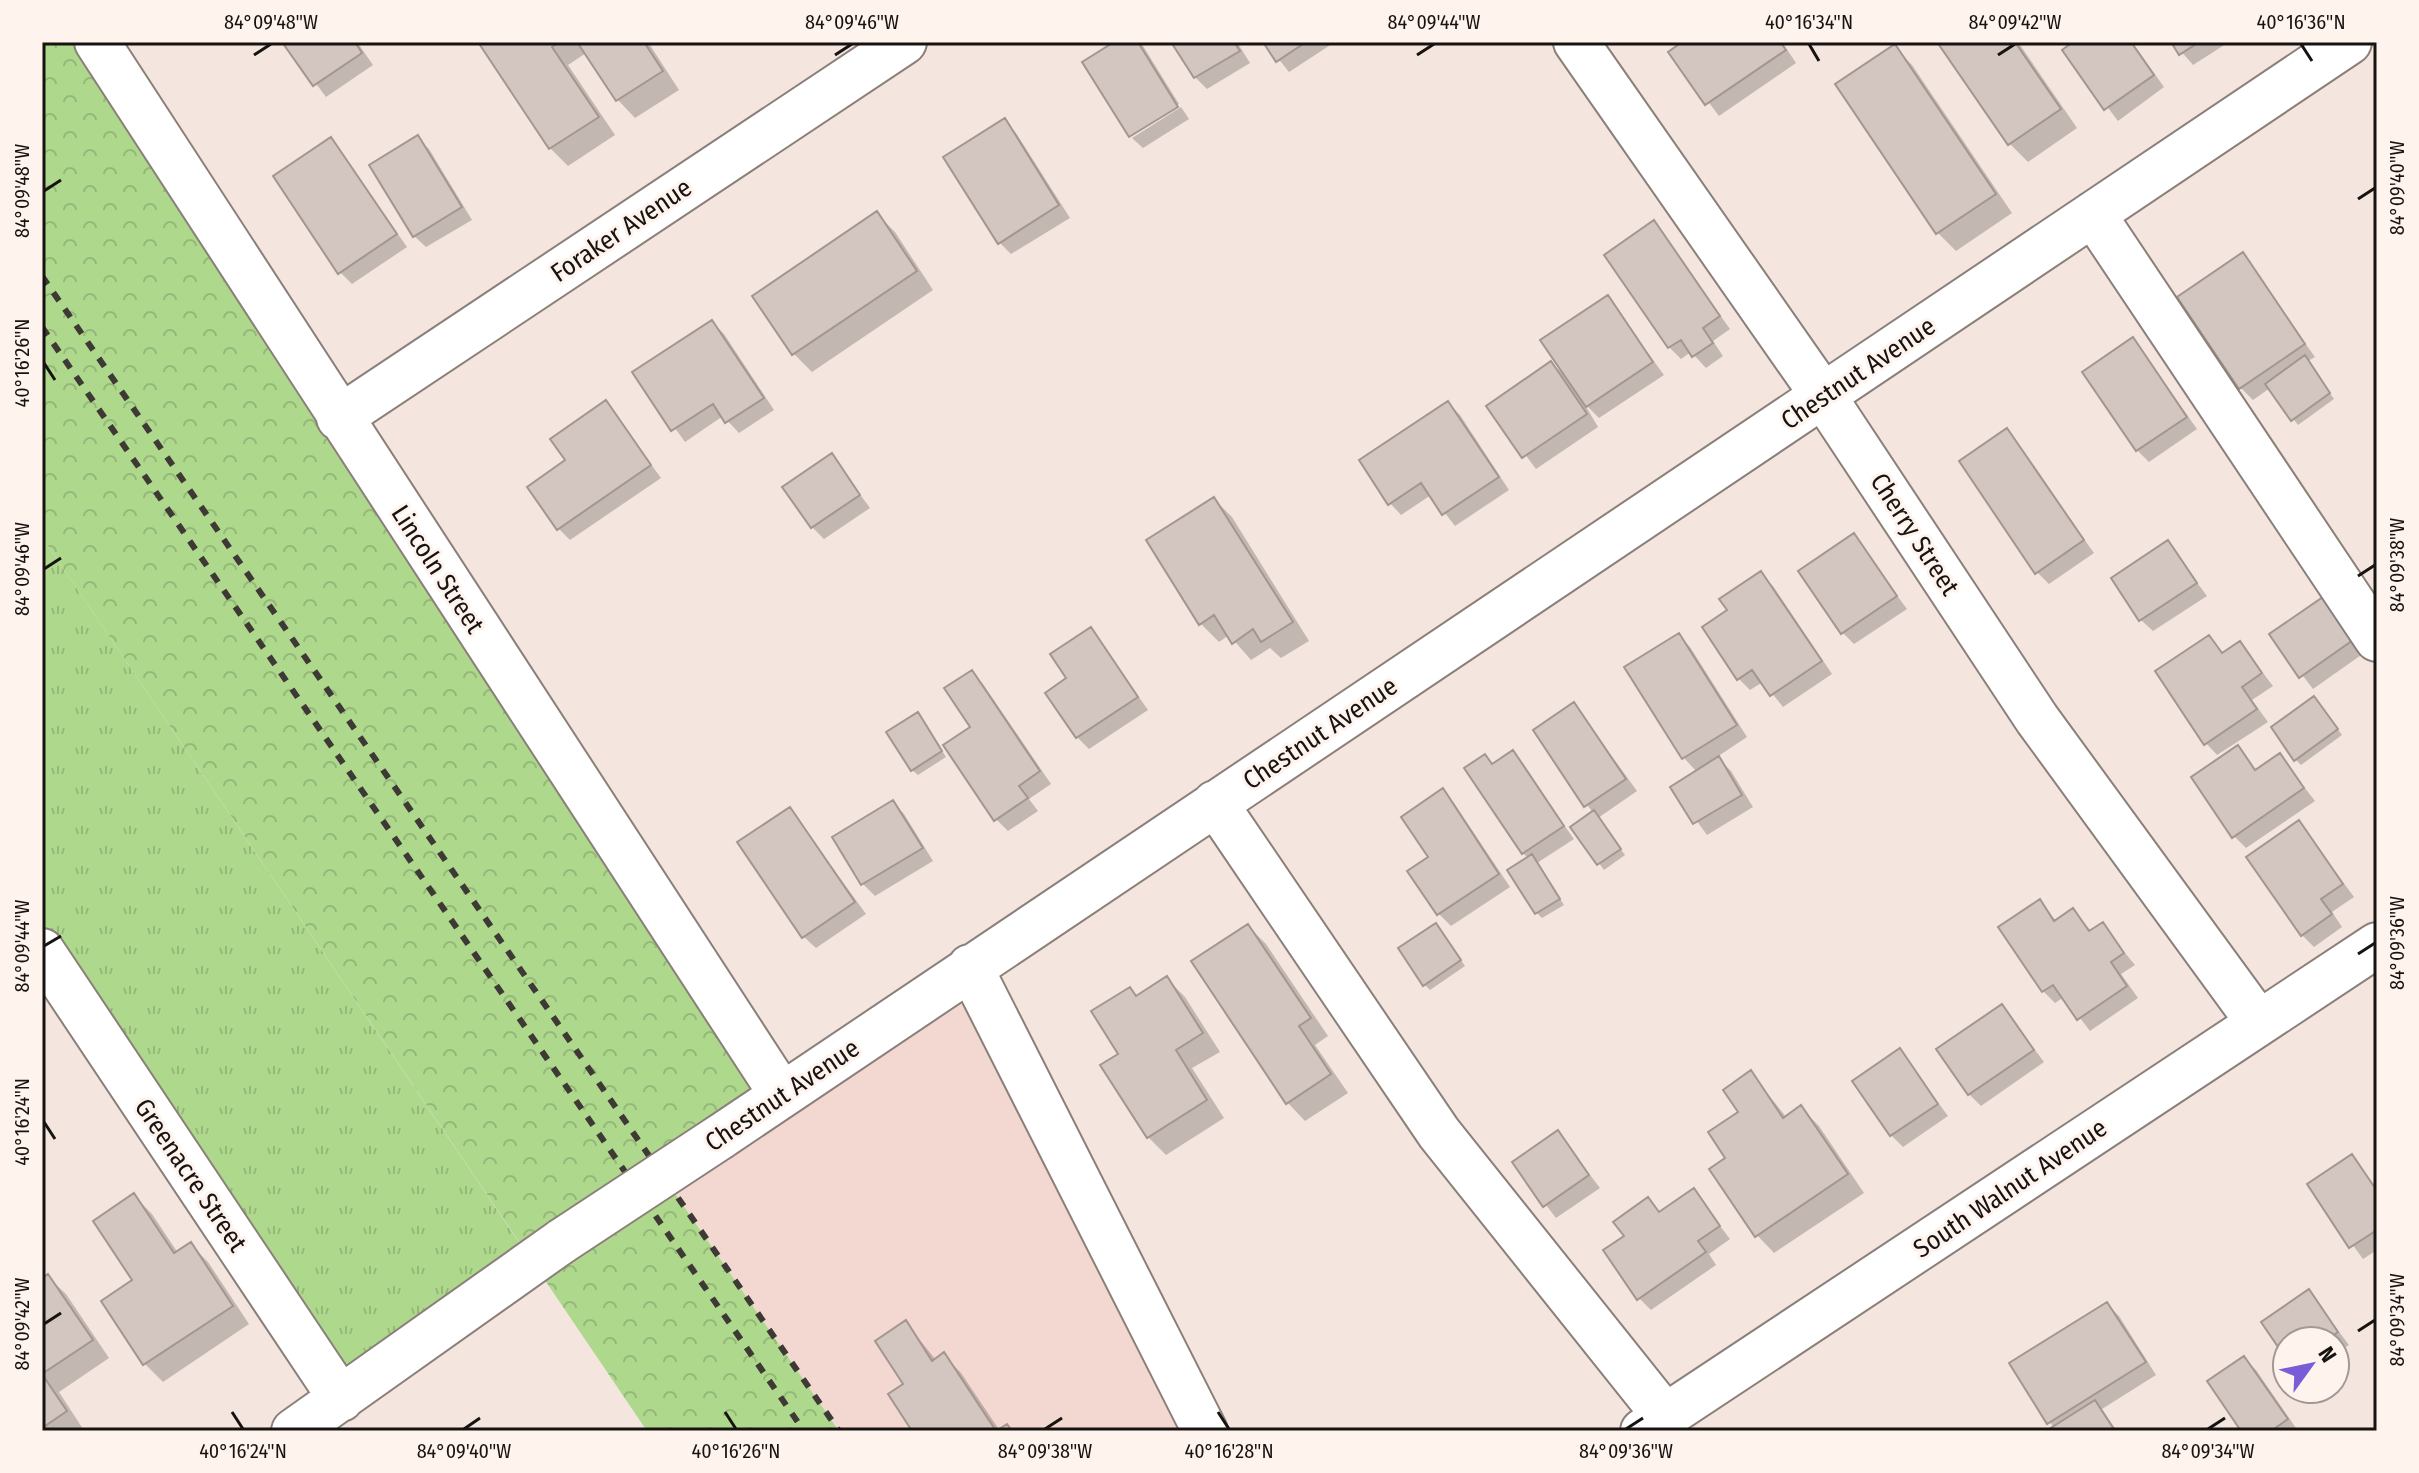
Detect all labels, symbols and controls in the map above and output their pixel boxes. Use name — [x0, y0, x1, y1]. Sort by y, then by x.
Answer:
text: 84°09'48"W — [224, 10, 318, 34]
text: 84°09'46"W — [805, 10, 899, 34]
text: 84°09'44"W — [1387, 10, 1481, 34]
text: 40°16'34"N — [1765, 10, 1853, 34]
text: 84°09'42"W — [1968, 10, 2062, 34]
text: 40°16'36"N — [2256, 10, 2346, 34]
text: 84°09'40"W — [2385, 141, 2409, 235]
text: 84°09'48"W — [10, 144, 34, 238]
street label: Foraker Avenue — [545, 172, 698, 289]
street label: Chestnut Avenue — [1775, 310, 1941, 436]
text: 40°16'26"N — [10, 319, 34, 407]
street label: Cherry Street — [1864, 467, 1966, 602]
street label: Lincoln Street — [385, 499, 491, 640]
text: 84°09'38"W — [2385, 518, 2409, 612]
text: 84°09'46"W — [10, 522, 34, 616]
street label: Chestnut Avenue — [1237, 670, 1403, 796]
text: 84°09'36"W — [2385, 896, 2409, 990]
text: 84°09'44"W — [10, 899, 34, 993]
street label: Chestnut Avenue — [699, 1032, 865, 1158]
text: 40°16'24"N — [10, 1078, 34, 1166]
street label: Greenacre Street — [128, 1093, 253, 1258]
street label: South Walnut Avenue — [1908, 1112, 2113, 1265]
text: 84°09'34"W — [2385, 1273, 2409, 1367]
text: 84°09'42"W — [10, 1277, 34, 1371]
north arrow — [2271, 1325, 2351, 1405]
text: N — [2312, 1341, 2342, 1367]
text: 40°16'24"N — [199, 1439, 287, 1463]
text: 84°09'40"W — [417, 1439, 511, 1463]
text: 40°16'26"N — [692, 1439, 780, 1463]
text: 84°09'38"W — [998, 1439, 1092, 1463]
text: 40°16'28"N — [1184, 1439, 1274, 1463]
text: 84°09'36"W — [1579, 1439, 1673, 1463]
text: 84°09'34"W — [2161, 1439, 2255, 1463]

